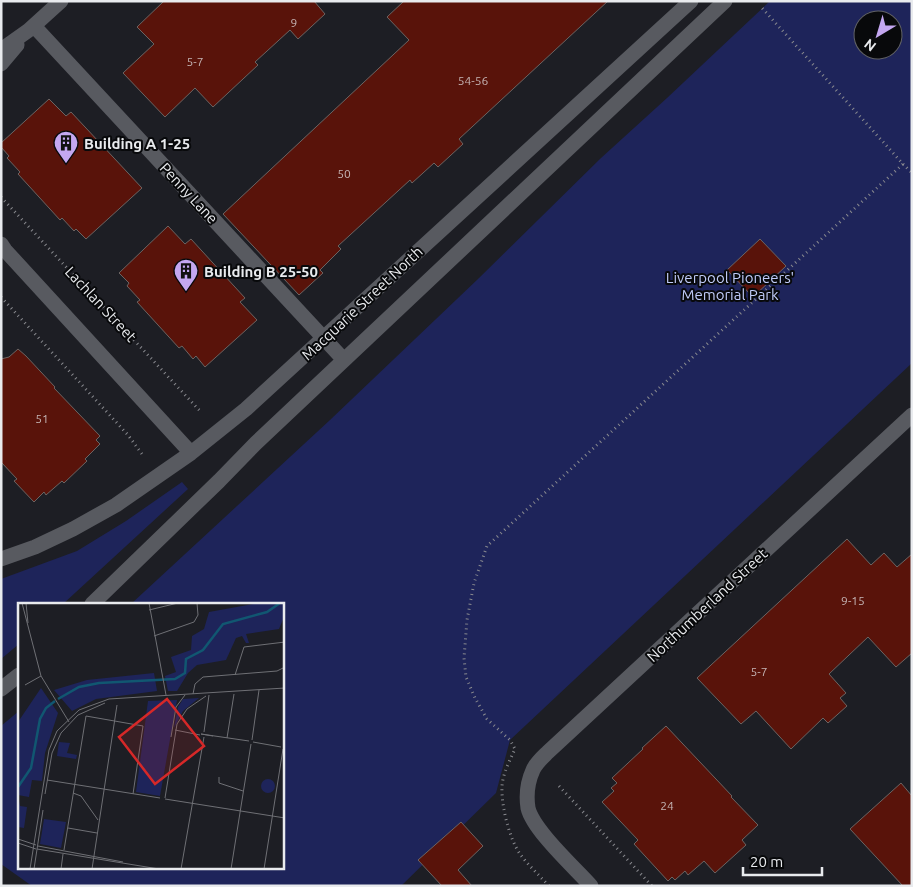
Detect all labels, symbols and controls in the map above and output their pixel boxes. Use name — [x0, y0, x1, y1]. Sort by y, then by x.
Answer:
north arrow — [853, 10, 903, 60]
house number: 9 — [291, 16, 297, 29]
text: N — [861, 36, 879, 55]
house number: 5-7 — [186, 55, 204, 68]
house number: 54-56 — [458, 74, 488, 87]
building icon: Building A 1-25 — [53, 130, 79, 164]
place label: Building A 1-25 — [84, 135, 190, 152]
street label: Penny Lane — [157, 159, 221, 227]
house number: 50 — [337, 167, 351, 180]
street label: Macquarie Street North — [298, 243, 426, 363]
building icon: Building B 25-50 — [173, 258, 199, 292]
street label: Lachlan Street — [62, 263, 140, 345]
place label: Building B 25-50 — [204, 263, 318, 280]
park label: Liverpool Pioneers' Memorial Park — [666, 269, 794, 303]
house number: 51 — [35, 412, 49, 425]
street label: Northumberland Street — [643, 545, 771, 665]
house number: 9-15 — [841, 594, 865, 607]
inset map — [18, 603, 284, 870]
house number: 5-7 — [750, 665, 768, 678]
house number: 24 — [660, 799, 674, 812]
scale bar — [743, 844, 822, 876]
text: 20 m — [750, 853, 783, 870]

